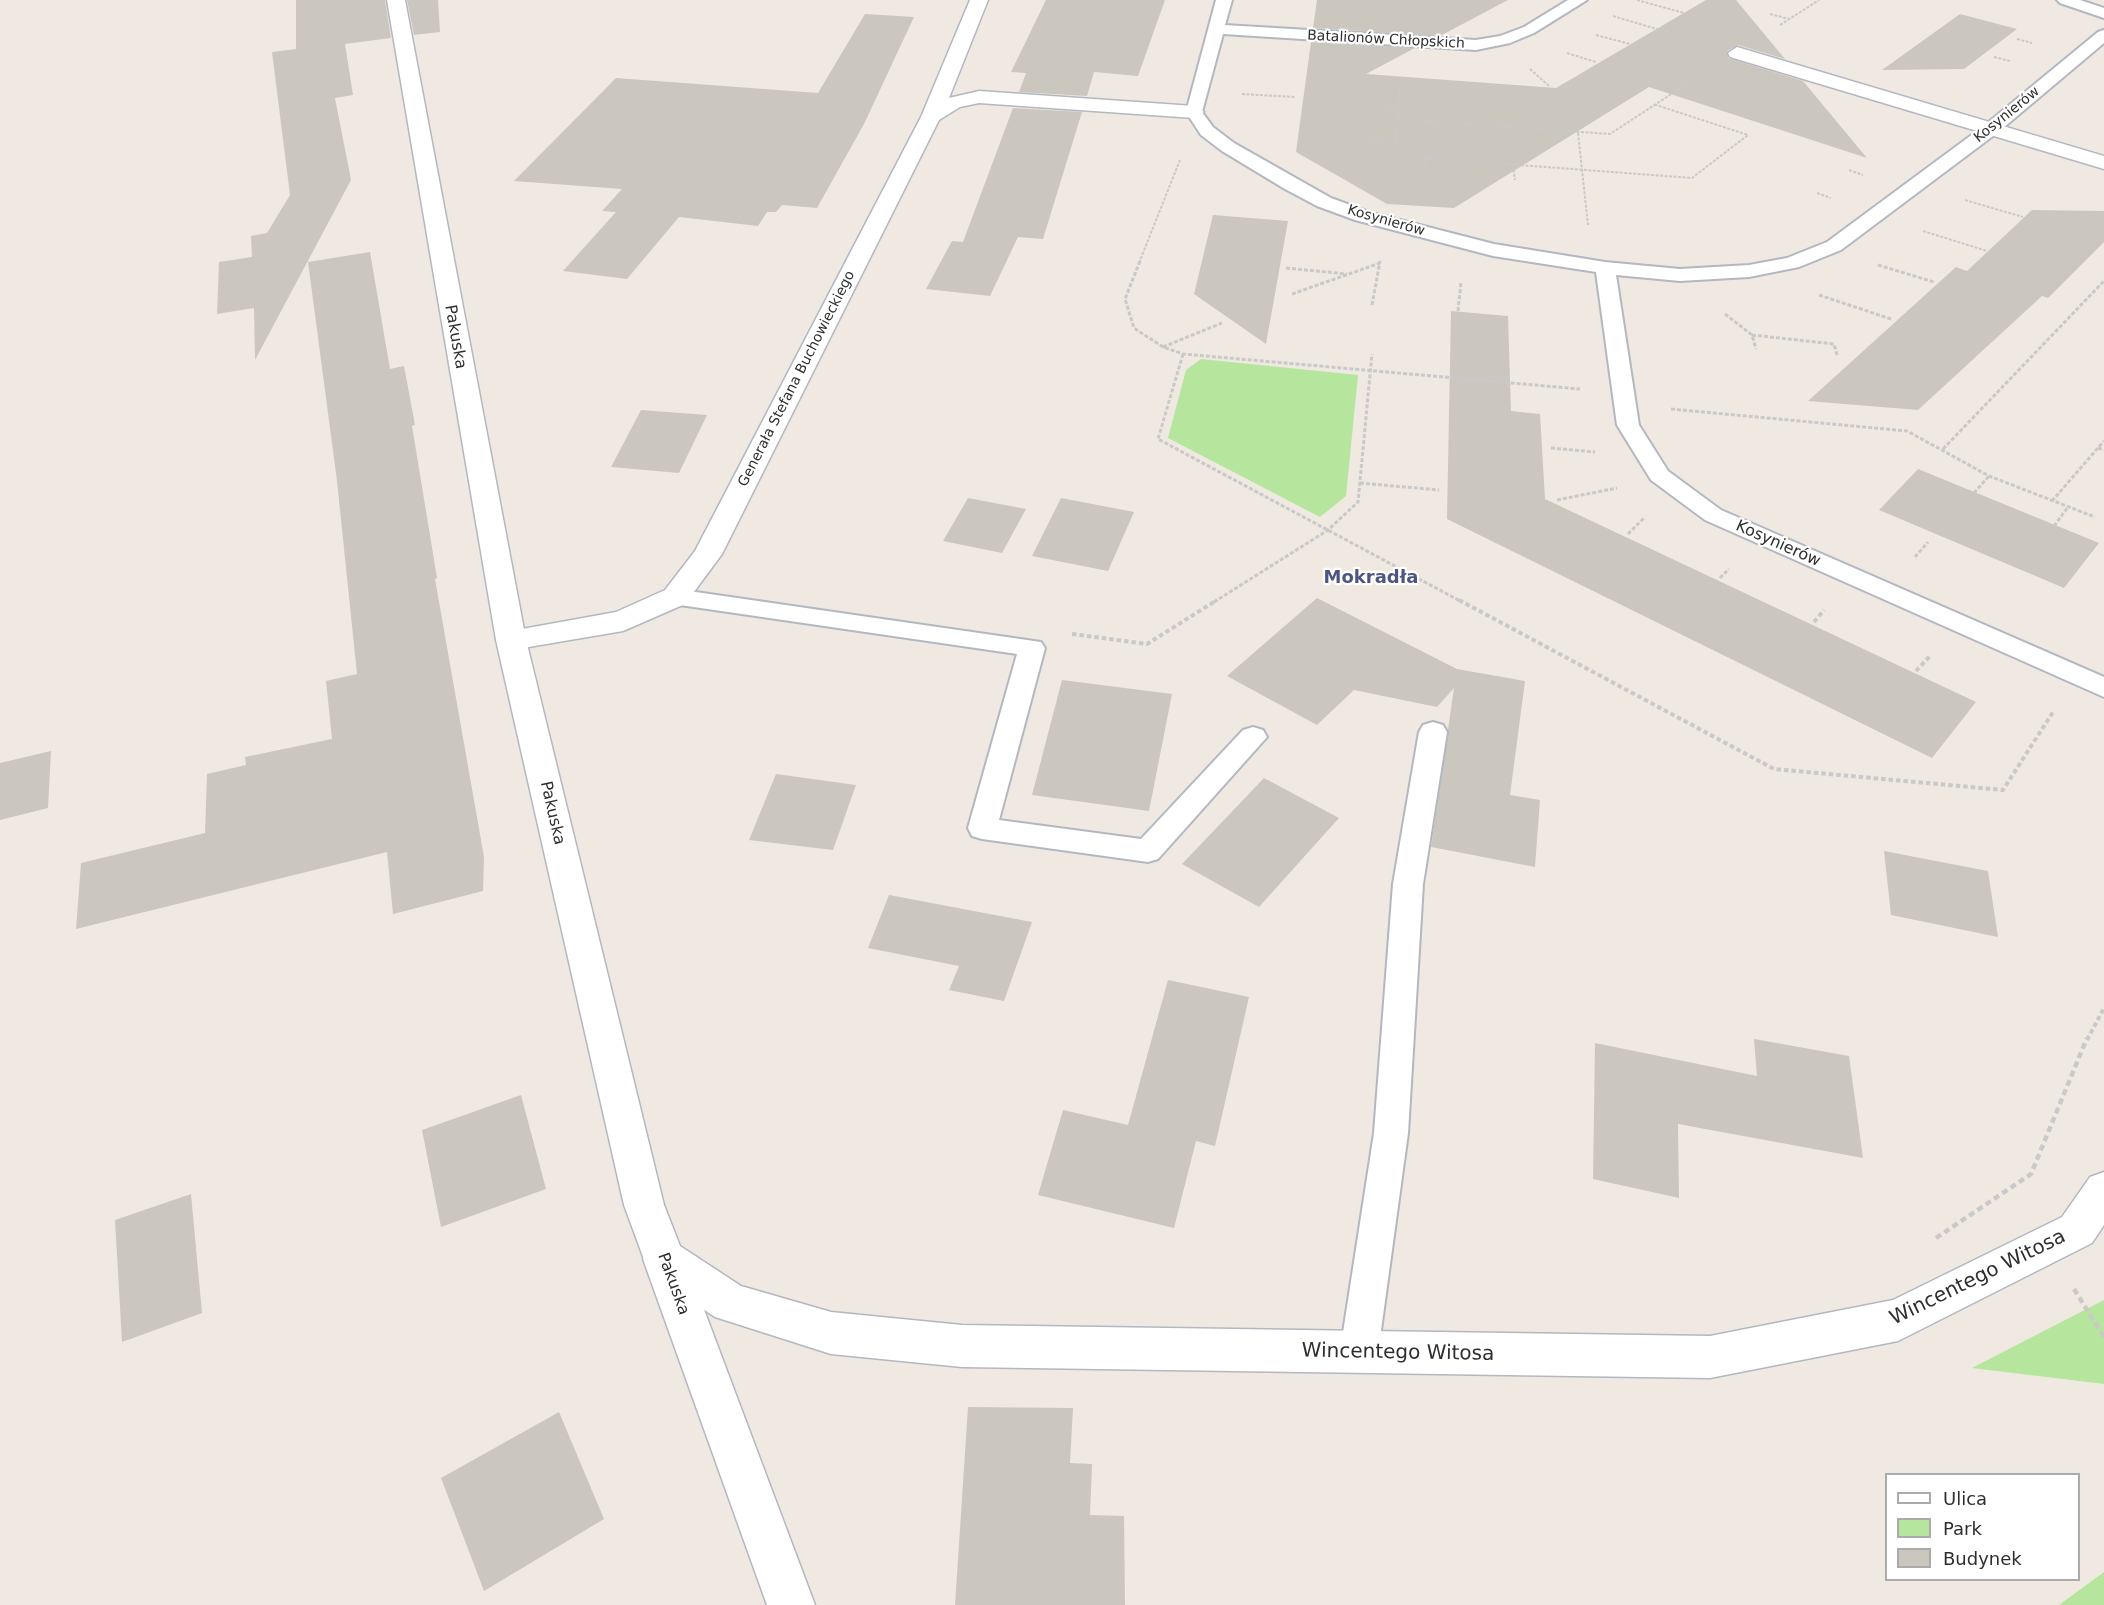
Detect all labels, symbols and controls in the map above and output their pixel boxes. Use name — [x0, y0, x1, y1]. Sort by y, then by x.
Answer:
street label: Batalionów Chłopskich — [1307, 27, 1465, 53]
street label: Kosynierów — [1971, 83, 2043, 147]
street label: Kosynierów — [1345, 202, 1427, 240]
street label: Generała Stefana Buchowieckiego — [735, 268, 859, 490]
street label: Pakuska — [440, 303, 470, 371]
street label: Kosynierów — [1733, 517, 1823, 571]
district label: Mokradła — [1324, 567, 1418, 589]
street label: Pakuska — [535, 779, 569, 847]
street label: Wincentego Witosa — [1886, 1225, 2070, 1331]
street label: Pakuska — [653, 1250, 693, 1318]
street label: Wincentego Witosa — [1301, 1339, 1495, 1367]
legend — [1885, 1473, 2080, 1581]
text: Ulica — [1943, 1488, 1987, 1509]
text: Park — [1943, 1518, 1982, 1539]
text: Budynek — [1943, 1548, 2022, 1569]

